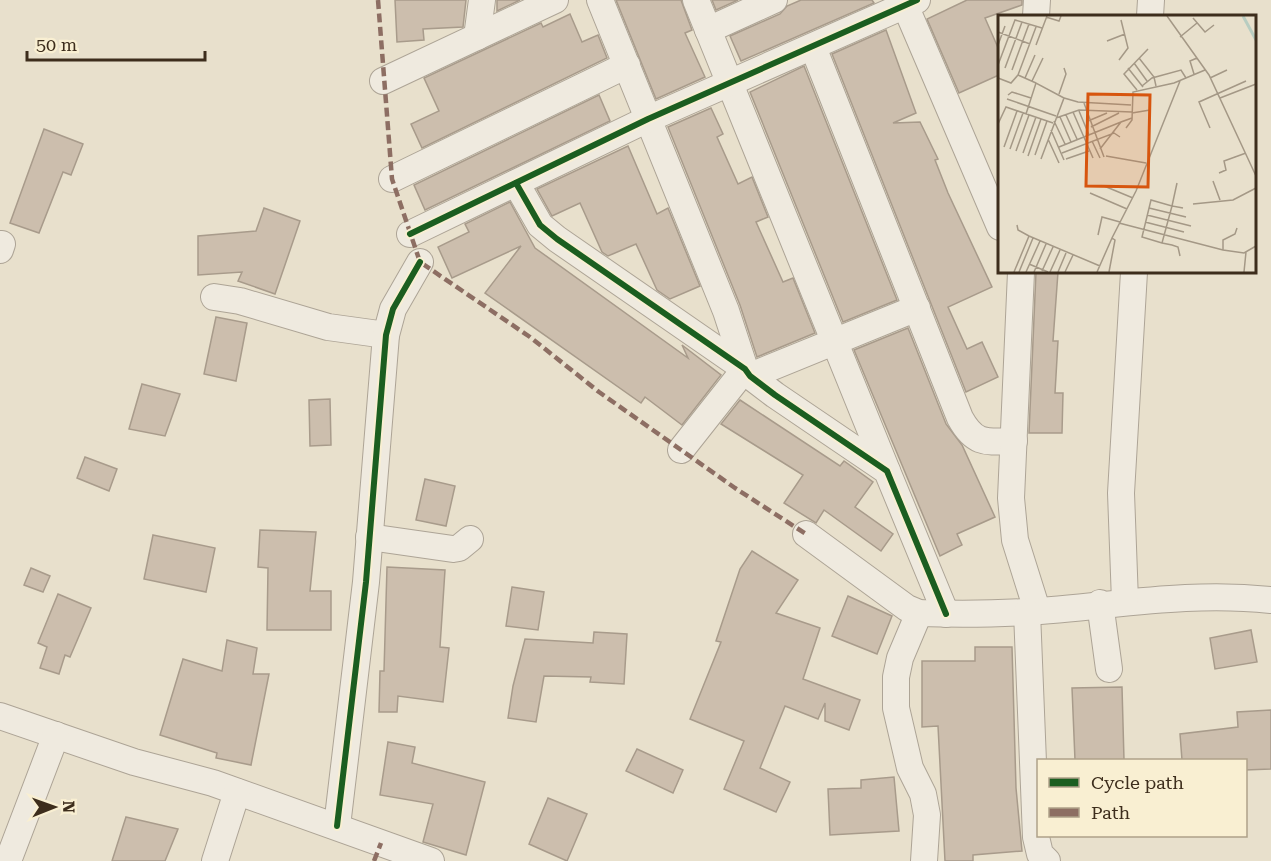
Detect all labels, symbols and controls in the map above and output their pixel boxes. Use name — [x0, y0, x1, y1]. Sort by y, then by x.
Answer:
inset map — [998, 15, 1256, 273]
scale bar — [27, 24, 206, 62]
text: 50 m — [36, 34, 77, 55]
legend — [1037, 759, 1247, 837]
text: Cycle path — [1091, 772, 1184, 793]
north arrow — [24, 777, 84, 837]
text: N — [59, 800, 78, 813]
text: Path — [1091, 802, 1130, 823]

